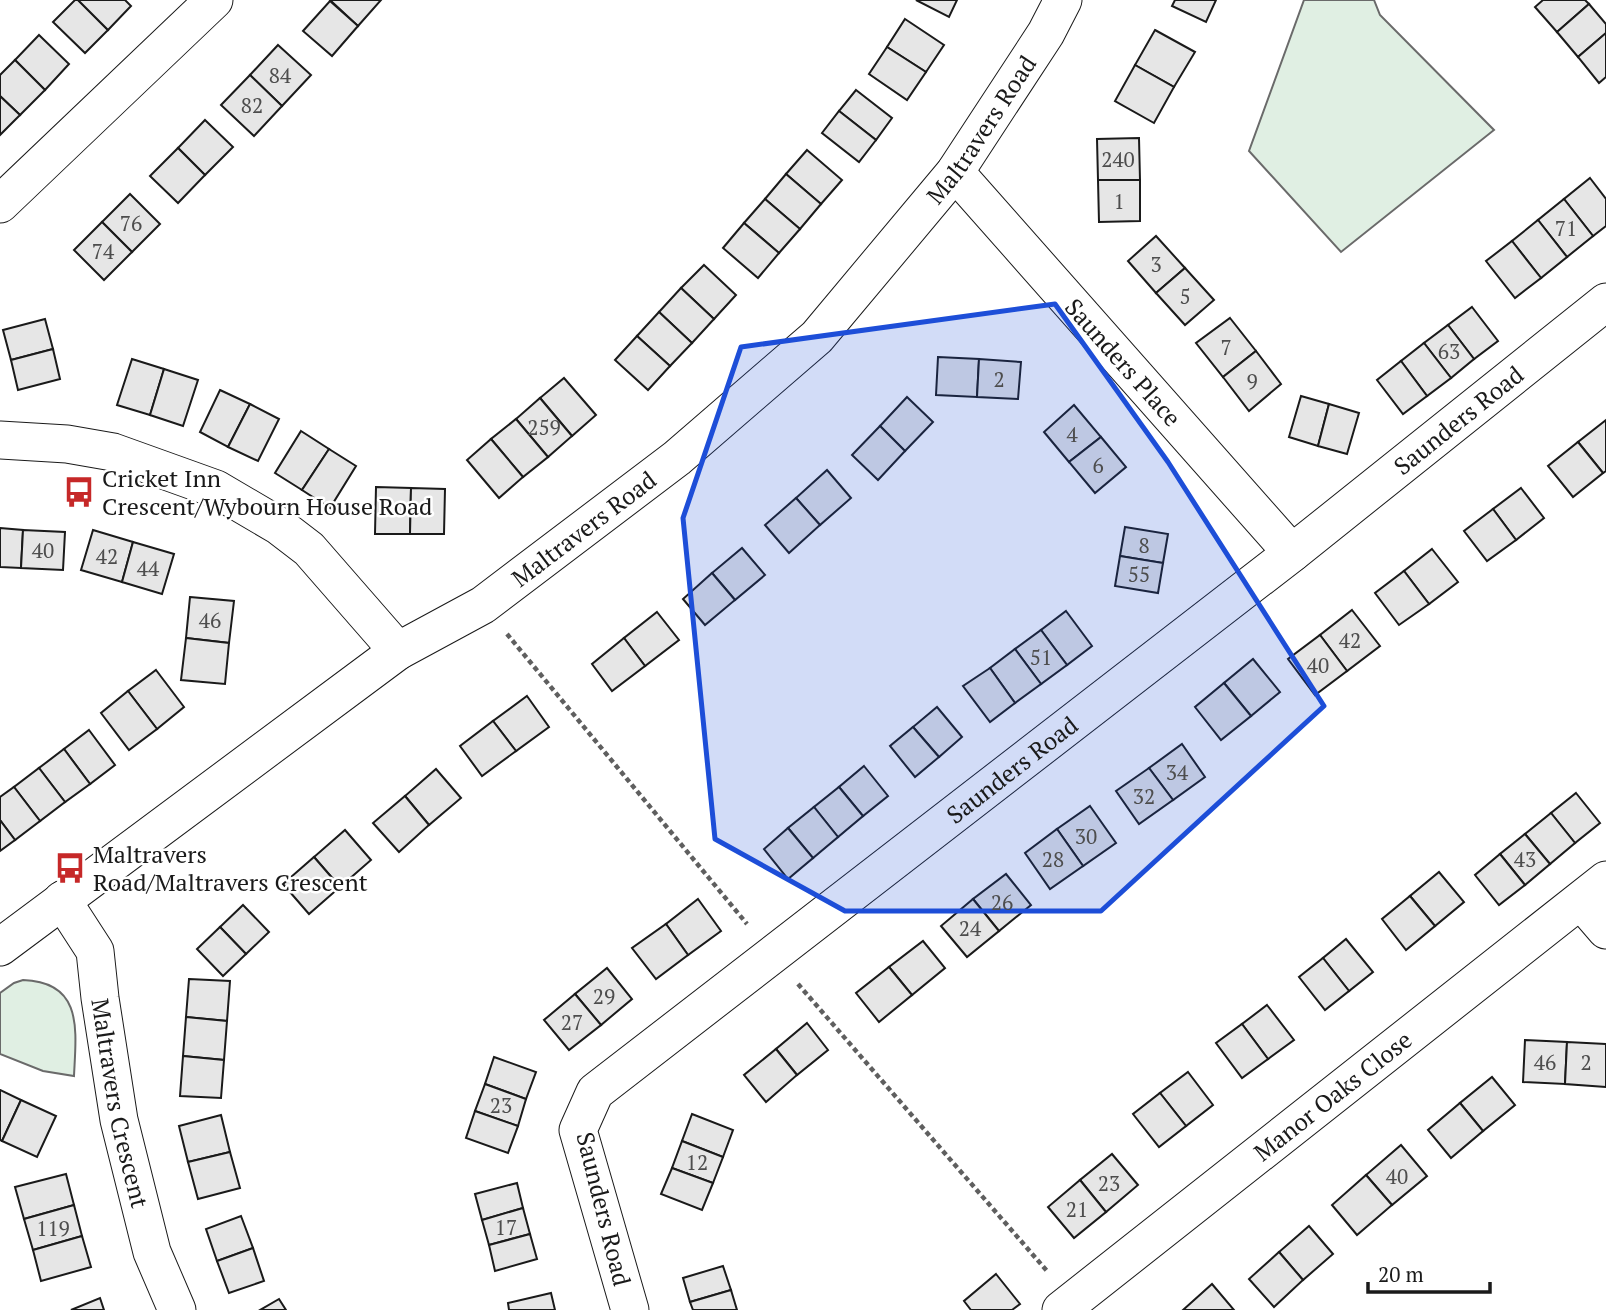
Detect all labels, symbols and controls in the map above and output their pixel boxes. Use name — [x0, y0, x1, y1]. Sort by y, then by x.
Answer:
street label: Maltravers Road — [919, 49, 1043, 211]
house number: 84 — [269, 61, 292, 89]
house number: 82 — [241, 91, 263, 119]
house number: 240 — [1101, 145, 1135, 173]
house number: 1 — [1113, 187, 1125, 215]
house number: 76 — [120, 209, 142, 237]
house number: 71 — [1555, 214, 1577, 242]
house number: 74 — [92, 237, 115, 265]
house number: 3 — [1150, 250, 1162, 278]
house number: 5 — [1179, 282, 1191, 310]
street label: Saunders Place — [1058, 292, 1188, 433]
house number: 7 — [1220, 333, 1232, 361]
house number: 63 — [1438, 337, 1460, 365]
street label: Saunders Road — [1387, 358, 1530, 482]
house number: 2 — [993, 365, 1005, 393]
house number: 9 — [1246, 367, 1258, 395]
house number: 259 — [527, 413, 561, 441]
house number: 4 — [1066, 420, 1078, 448]
house number: 6 — [1092, 451, 1104, 479]
place label: Cricket Inn Crescent/Wybourn House Road — [102, 462, 432, 522]
street label: Maltravers Road — [505, 464, 662, 594]
bus stop icon: Cricket Inn Crescent/Wybourn House Road — [62, 475, 96, 509]
house number: 8 — [1138, 531, 1150, 559]
house number: 40 — [32, 536, 54, 564]
house number: 42 — [96, 542, 118, 570]
house number: 44 — [137, 554, 160, 582]
house number: 55 — [1128, 560, 1150, 588]
house number: 46 — [199, 606, 221, 634]
house number: 42 — [1339, 626, 1361, 654]
house number: 51 — [1030, 643, 1052, 671]
house number: 40 — [1307, 651, 1329, 679]
street label: Saunders Road — [940, 709, 1084, 830]
house number: 34 — [1166, 758, 1189, 786]
house number: 32 — [1133, 782, 1155, 810]
house number: 30 — [1075, 822, 1097, 850]
place label: Maltravers Road/Maltravers Crescent — [93, 838, 368, 898]
house number: 28 — [1042, 845, 1064, 873]
house number: 43 — [1514, 845, 1536, 873]
bus stop icon: Maltravers Road/Maltravers Crescent — [53, 851, 87, 885]
house number: 26 — [991, 888, 1013, 916]
house number: 24 — [959, 914, 982, 942]
house number: 29 — [593, 982, 615, 1010]
street label: Maltravers Crescent — [84, 996, 156, 1211]
house number: 27 — [561, 1008, 583, 1036]
street label: Manor Oaks Close — [1247, 1023, 1418, 1168]
house number: 46 — [1534, 1048, 1556, 1076]
house number: 2 — [1580, 1048, 1592, 1076]
house number: 23 — [490, 1091, 512, 1119]
street label: Saunders Road — [569, 1129, 639, 1289]
house number: 12 — [686, 1148, 708, 1176]
house number: 40 — [1386, 1162, 1408, 1190]
house number: 23 — [1098, 1169, 1120, 1197]
house number: 21 — [1066, 1195, 1088, 1223]
house number: 17 — [495, 1213, 517, 1241]
house number: 119 — [36, 1214, 70, 1242]
scale bar — [1368, 1250, 1490, 1294]
text: 20 m — [1378, 1260, 1424, 1288]

